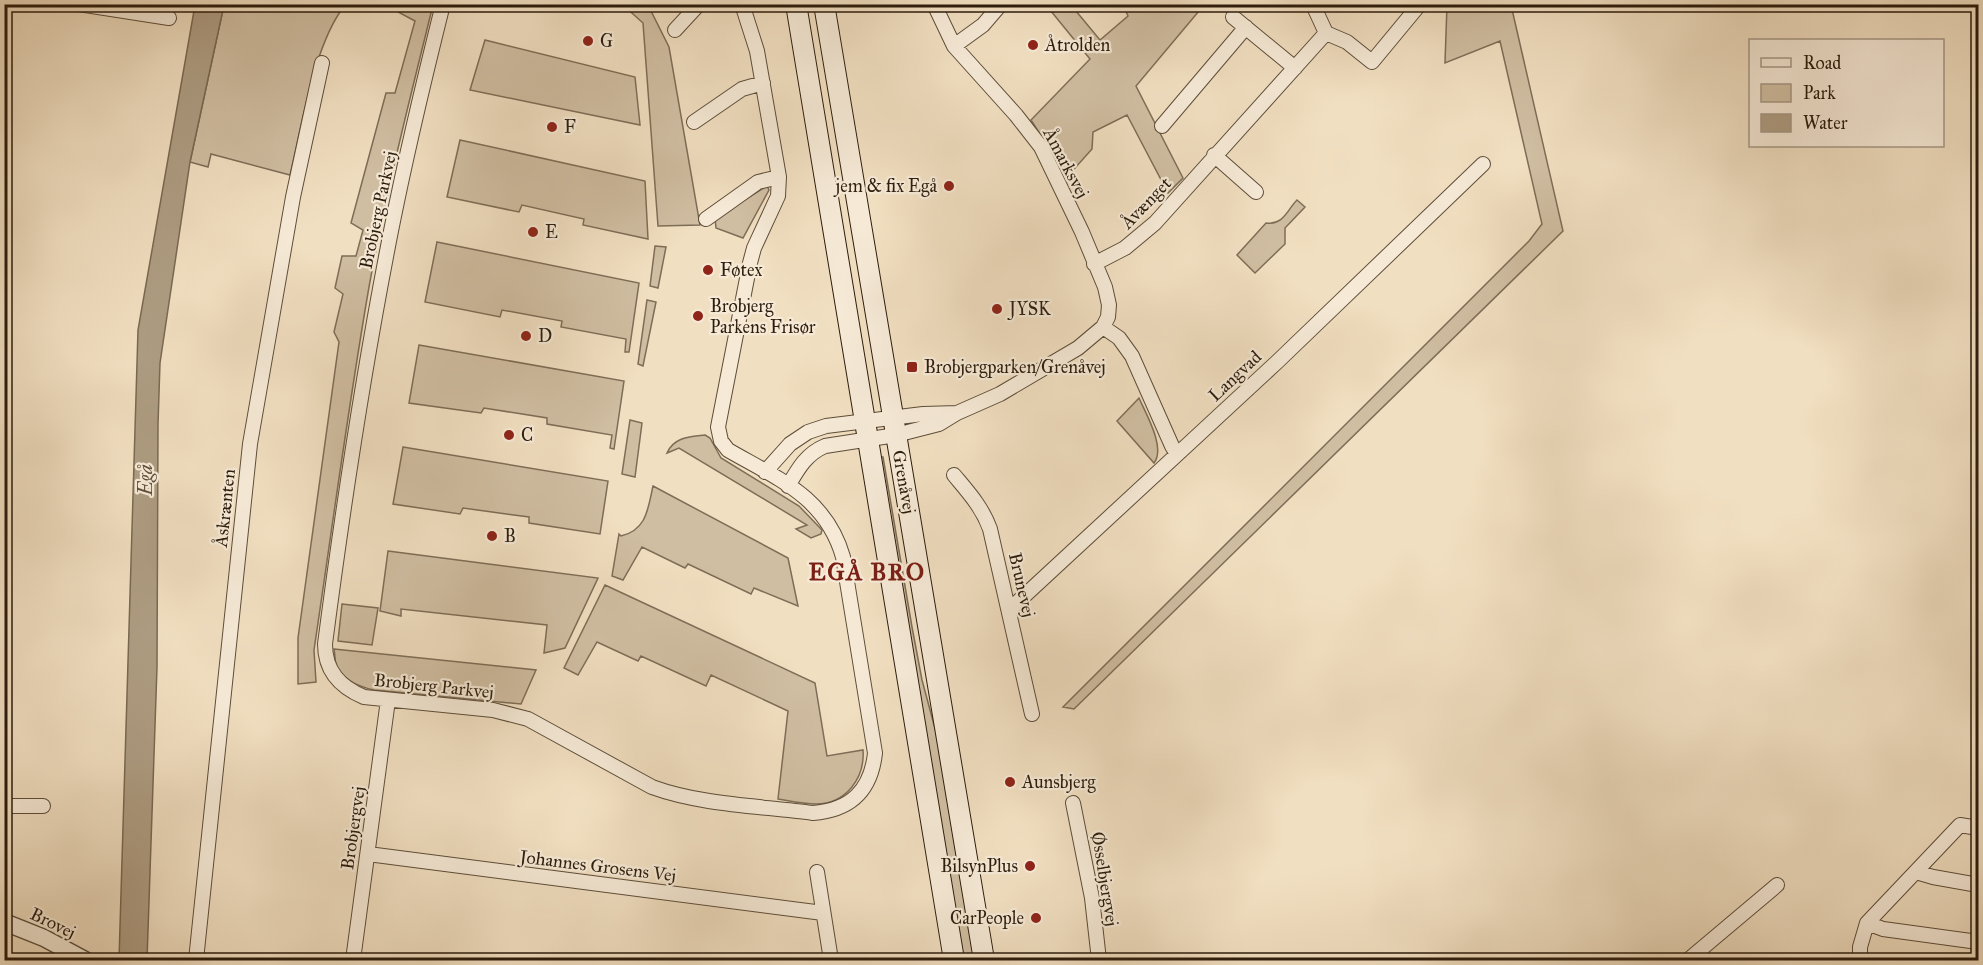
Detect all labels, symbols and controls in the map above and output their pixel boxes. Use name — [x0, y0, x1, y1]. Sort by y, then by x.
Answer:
place label: G — [600, 30, 613, 52]
marker: G — [581, 34, 595, 48]
place label: Åtrolden — [1044, 34, 1110, 56]
marker: Åtrolden — [1026, 38, 1040, 52]
legend — [1749, 39, 1944, 147]
text: Road — [1803, 52, 1841, 74]
text: Park — [1803, 82, 1836, 104]
text: Water — [1803, 112, 1848, 134]
place label: F — [564, 116, 576, 138]
marker: F — [545, 120, 559, 134]
street label: Åmarksvej — [1038, 123, 1094, 202]
street label: Brobjerg Parkvej — [355, 149, 402, 271]
street label: Åvænget — [1115, 172, 1177, 235]
place label: jem & fix Egå — [833, 175, 937, 198]
marker: jem & fix Egå — [942, 179, 956, 193]
place label: E — [545, 221, 558, 243]
marker: E — [526, 225, 540, 239]
place label: Føtex — [720, 259, 762, 281]
marker: Føtex — [701, 263, 715, 277]
place label: Brobjerg Parkens Frisør — [710, 295, 816, 338]
place label: JYSK — [1007, 298, 1052, 321]
marker: JYSK — [990, 302, 1004, 316]
marker: Brobjerg Parkens Frisør — [691, 309, 705, 323]
place label: D — [538, 325, 552, 347]
marker: D — [519, 329, 533, 343]
street label: Langvad — [1204, 346, 1267, 407]
place label: Brobjergparken/Grenåvej — [924, 356, 1106, 379]
marker: Brobjergparken/Grenåvej — [905, 360, 919, 374]
place label: C — [521, 424, 533, 446]
marker: C — [502, 428, 516, 442]
street label: Grenåvej — [888, 448, 920, 516]
water label: Egå — [133, 464, 157, 497]
street label: Åskrænten — [210, 467, 240, 549]
place label: B — [504, 525, 516, 547]
marker: B — [485, 529, 499, 543]
street label: Brunevej — [1004, 551, 1040, 619]
district label: EGÅ BRO — [809, 557, 925, 587]
street label: Brobjerg Parkvej — [373, 669, 495, 704]
place label: Aunsbjerg — [1021, 771, 1096, 794]
marker: Aunsbjerg — [1003, 775, 1017, 789]
street label: Brobjergvej — [336, 785, 371, 871]
street label: Øsselbjergvej — [1086, 830, 1123, 928]
street label: Johannes Grosens Vej — [516, 845, 677, 888]
place label: BilsynPlus — [940, 855, 1018, 877]
marker: BilsynPlus — [1023, 859, 1037, 873]
street label: Brovej — [27, 903, 79, 943]
place label: CarPeople — [950, 907, 1024, 929]
marker: CarPeople — [1029, 911, 1043, 925]

